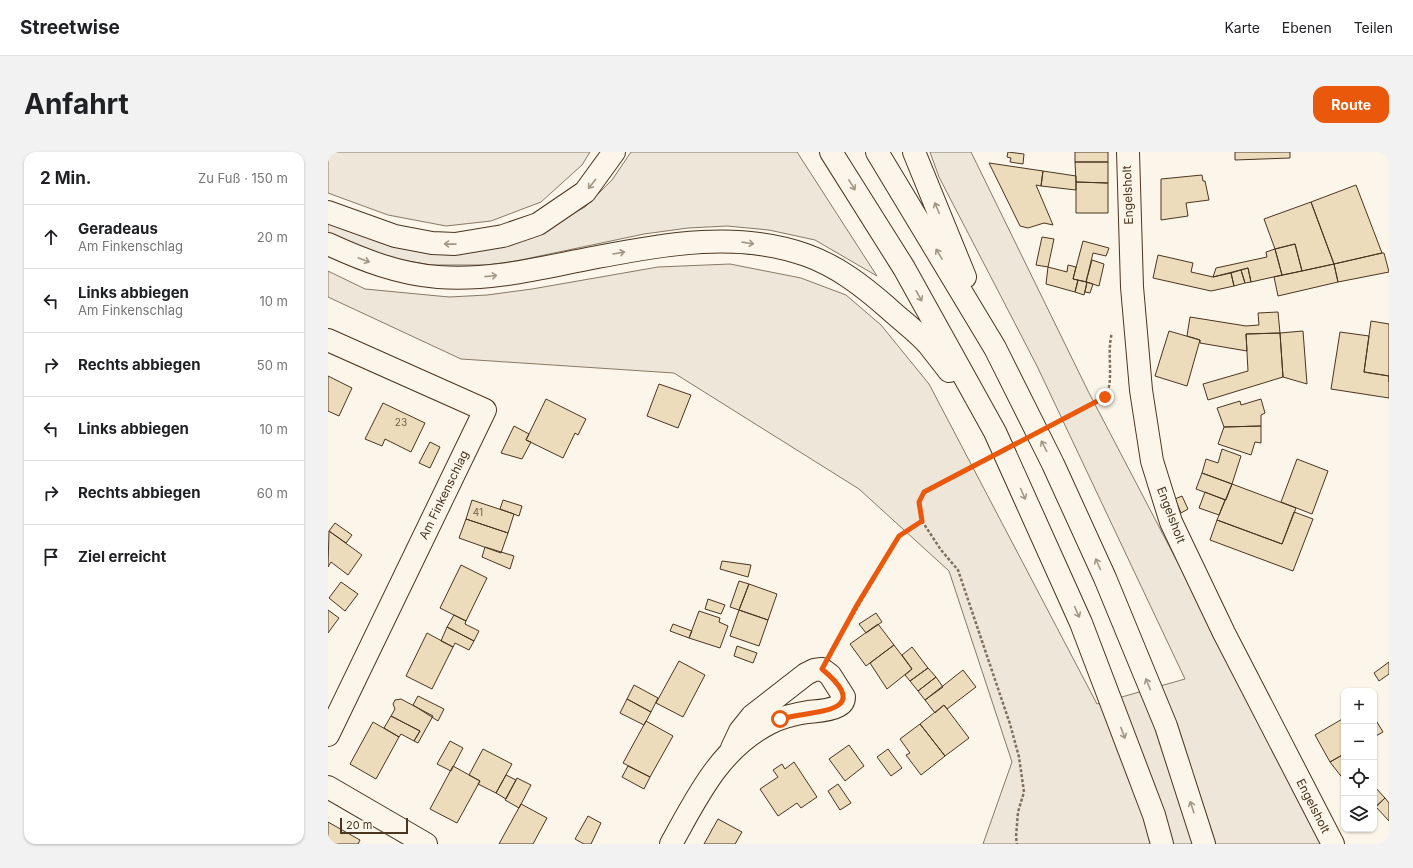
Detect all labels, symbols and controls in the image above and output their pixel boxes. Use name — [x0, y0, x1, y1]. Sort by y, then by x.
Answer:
text: Streetwise — [20, 16, 120, 39]
text: Karte — [1224, 19, 1260, 36]
text: Ebenen — [1282, 19, 1332, 36]
text: Teilen — [1354, 19, 1393, 36]
button: Route — [1313, 86, 1389, 123]
text: Anfahrt — [24, 87, 129, 121]
street label: Engelsholt — [1119, 165, 1136, 225]
text: 2 Min. — [40, 168, 91, 188]
text: Zu Fuß · 150 m — [198, 170, 288, 186]
one-way arrow — [587, 178, 596, 189]
one-way arrow — [848, 179, 856, 190]
one-way arrow — [932, 203, 940, 215]
text: Geradeaus — [78, 219, 158, 238]
icon: ahead — [40, 226, 62, 248]
text: 20 m — [257, 229, 288, 245]
text: Am Finkenschlag — [78, 238, 183, 254]
one-way arrow — [741, 239, 754, 247]
one-way arrow — [444, 240, 457, 248]
one-way arrow — [934, 248, 942, 260]
one-way arrow — [612, 249, 625, 257]
one-way arrow — [357, 256, 369, 264]
one-way arrow — [484, 272, 497, 280]
text: Links abbiegen — [78, 283, 189, 302]
icon: left — [40, 290, 62, 312]
one-way arrow — [916, 290, 924, 302]
text: 10 m — [259, 293, 288, 309]
text: Am Finkenschlag — [78, 302, 183, 318]
icon: right — [40, 354, 62, 376]
text: Rechts abbiegen — [78, 355, 200, 374]
text: 50 m — [257, 357, 288, 373]
route end — [1096, 388, 1114, 406]
house number: 23 — [395, 416, 407, 428]
icon: left — [40, 418, 62, 440]
text: Links abbiegen — [78, 419, 189, 438]
text: 10 m — [259, 421, 288, 437]
one-way arrow — [1040, 441, 1047, 453]
street label: Am Finkenschlag — [416, 448, 472, 542]
icon: right — [40, 482, 62, 504]
text: Rechts abbiegen — [78, 483, 200, 502]
street label: Engelsholt — [1154, 484, 1189, 545]
text: 60 m — [257, 485, 288, 501]
one-way arrow — [1020, 487, 1027, 499]
house number: 41 — [473, 506, 483, 518]
icon: arrive — [40, 546, 62, 568]
text: Ziel erreicht — [78, 547, 166, 566]
one-way arrow — [1094, 559, 1101, 571]
one-way arrow — [1073, 606, 1081, 618]
one-way arrow — [1144, 679, 1152, 691]
map controls — [1341, 688, 1377, 832]
button: + — [1341, 688, 1377, 724]
route start — [771, 710, 789, 728]
button: − — [1341, 724, 1377, 760]
one-way arrow — [1120, 727, 1128, 739]
button: locate — [1341, 760, 1377, 796]
street label: Engelsholt — [1293, 776, 1334, 836]
button: layers — [1341, 796, 1377, 832]
one-way arrow — [1188, 801, 1195, 814]
scale bar — [340, 816, 408, 835]
text: 20 m — [346, 818, 372, 832]

